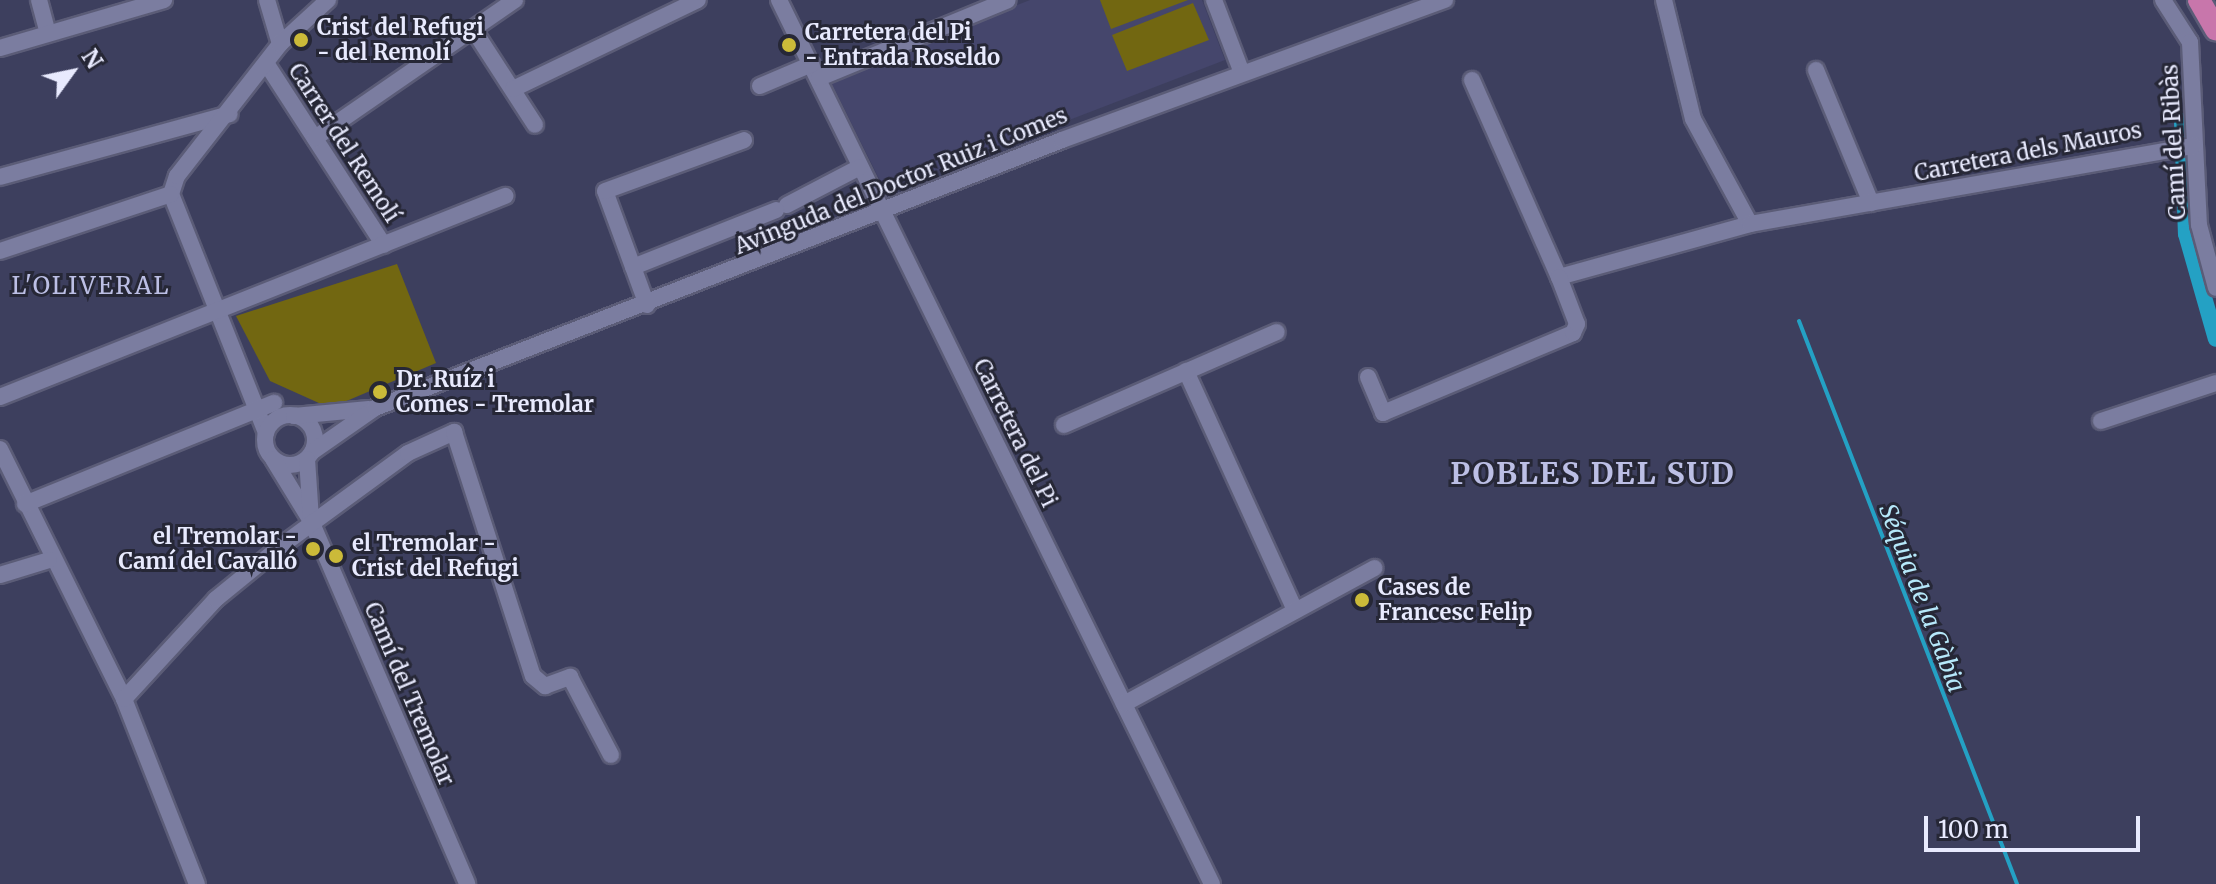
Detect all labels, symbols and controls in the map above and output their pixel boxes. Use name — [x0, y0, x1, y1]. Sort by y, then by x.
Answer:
place label: Crist del Refugi - del Remolí — [317, 14, 484, 66]
place label: Carretera del Pi - Entrada Roseldo — [805, 19, 1000, 70]
marker: Crist del Refugi - del Remolí — [292, 31, 310, 49]
north arrow — [32, 32, 112, 112]
marker: Carretera del Pi - Entrada Roseldo — [780, 36, 798, 54]
text: N — [76, 44, 109, 74]
street label: Carrer del Remolí — [283, 59, 405, 227]
street label: Camí del Ribàs — [2157, 64, 2191, 220]
street label: Avinguda del Doctor Ruiz i Comes — [731, 102, 1071, 260]
street label: Carretera dels Mauros — [1912, 117, 2144, 187]
district label: L'OLIVERAL — [11, 272, 171, 300]
street label: Carretera del Pi — [968, 355, 1062, 511]
place label: Dr. Ruíz i Comes - Tremolar — [396, 366, 594, 418]
marker: Dr. Ruíz i Comes - Tremolar — [371, 383, 389, 401]
district label: POBLES DEL SUD — [1450, 455, 1736, 491]
water label: Séquia de la Gàbia — [1873, 500, 1971, 696]
place label: el Tremolar - Camí del Cavalló — [119, 523, 297, 574]
place label: el Tremolar - Crist del Refugi — [352, 530, 519, 582]
marker: el Tremolar - Camí del Cavalló — [304, 540, 322, 558]
marker: el Tremolar - Crist del Refugi — [327, 547, 345, 565]
place label: Cases de Francesc Felip — [1378, 574, 1532, 626]
marker: Cases de Francesc Felip — [1353, 591, 1371, 609]
street label: Camí del Tremolar — [358, 598, 460, 790]
scale bar — [1928, 800, 2144, 850]
text: 100 m — [1938, 814, 2008, 845]

